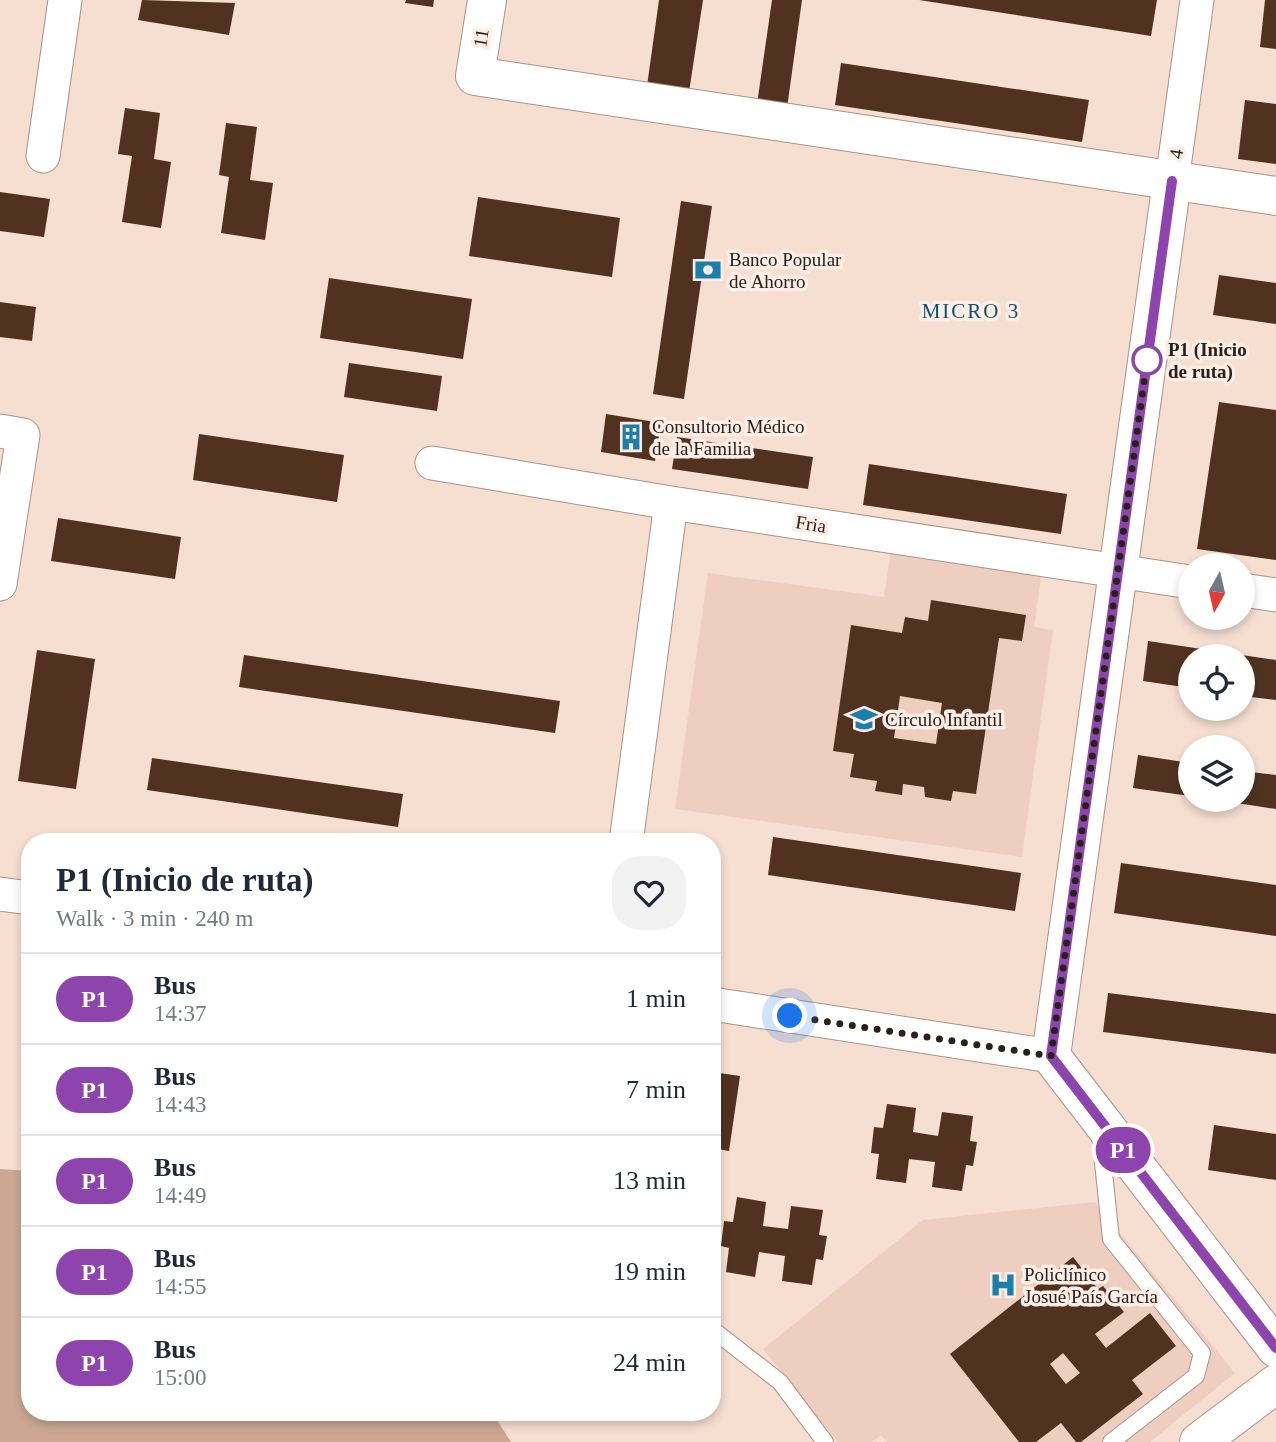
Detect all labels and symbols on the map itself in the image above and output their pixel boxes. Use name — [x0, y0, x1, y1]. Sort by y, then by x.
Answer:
street label: 11 — [469, 27, 493, 49]
street label: 4 — [1165, 147, 1187, 160]
place label: Banco Popular de Ahorro — [729, 249, 842, 292]
bank icon: Banco Popular de Ahorro — [693, 255, 723, 285]
district label: MICRO 3 — [922, 299, 1020, 323]
place label: P1 (Inicio de ruta) — [1168, 339, 1247, 383]
marker: P1 (Inicio de ruta) — [1132, 345, 1162, 375]
place label: Consultorio Médico de la Familia — [652, 416, 805, 459]
building icon: Consultorio Médico de la Familia — [616, 422, 646, 452]
street label: Fria — [794, 511, 828, 537]
north arrow — [1178, 553, 1255, 630]
school or university icon: Círculo Infantil — [849, 704, 879, 734]
place label: Círculo Infantil — [885, 709, 1003, 730]
your location — [772, 998, 807, 1033]
line badge: P1 — [1092, 1127, 1154, 1173]
place label: Policlínico Josué País García — [1024, 1264, 1159, 1307]
hospital icon: Policlínico Josué País García — [988, 1270, 1018, 1300]

